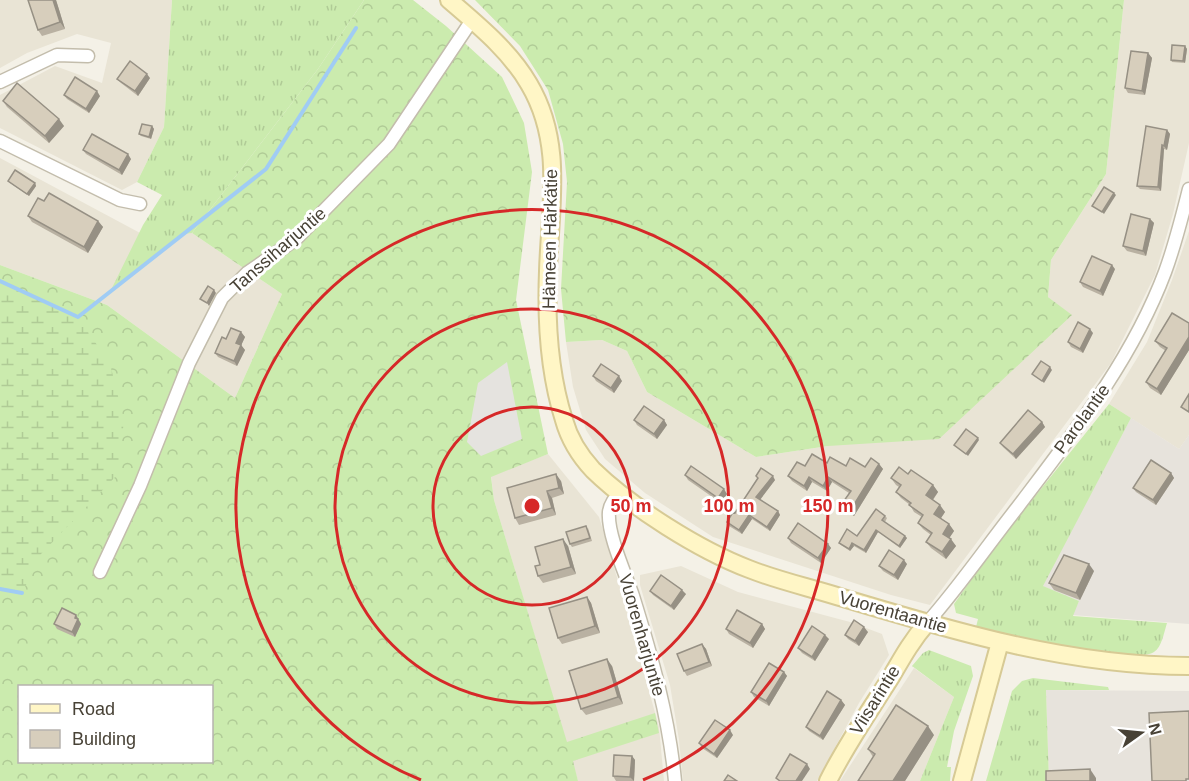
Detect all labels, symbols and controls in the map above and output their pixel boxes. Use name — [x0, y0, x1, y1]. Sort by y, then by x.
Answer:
street label: Hämeen Härkätie — [539, 169, 561, 309]
street label: Tanssiharjuntie — [226, 203, 330, 297]
street label: Parolantie — [1050, 380, 1114, 458]
centre of rings — [522, 496, 542, 516]
text: 50 m — [610, 496, 652, 516]
text: 100 m — [703, 496, 755, 516]
text: 150 m — [802, 496, 854, 516]
street label: Vuorenharjuntie — [615, 571, 669, 699]
street label: Vuorentaantie — [837, 587, 949, 637]
street label: Viisarintie — [846, 662, 904, 738]
legend — [18, 685, 213, 763]
text: Road — [72, 699, 115, 719]
north arrow — [1111, 703, 1171, 763]
text: N — [1145, 721, 1165, 737]
text: Building — [72, 729, 136, 749]

